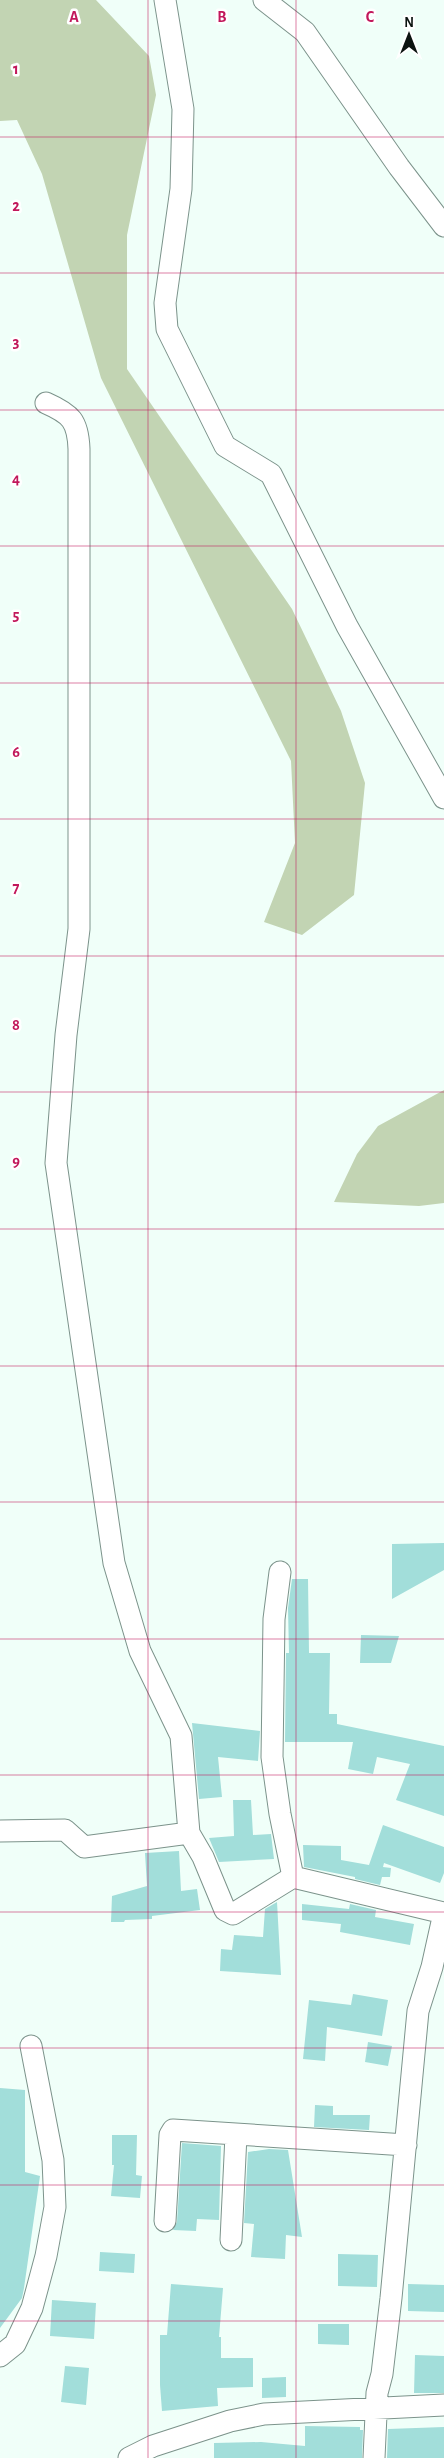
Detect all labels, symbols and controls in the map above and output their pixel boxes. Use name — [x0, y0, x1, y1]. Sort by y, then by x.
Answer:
text: A — [69, 9, 79, 25]
text: B — [217, 9, 227, 25]
text: C — [366, 9, 375, 25]
north arrow — [384, 10, 434, 60]
text: N — [404, 16, 414, 30]
text: 1 — [13, 61, 19, 77]
text: 2 — [12, 198, 20, 214]
text: 3 — [13, 334, 20, 350]
text: 4 — [12, 471, 20, 487]
text: 5 — [13, 607, 20, 623]
text: 6 — [12, 744, 20, 760]
text: 7 — [13, 880, 20, 896]
text: 8 — [12, 1017, 20, 1033]
text: 9 — [12, 1153, 20, 1169]

